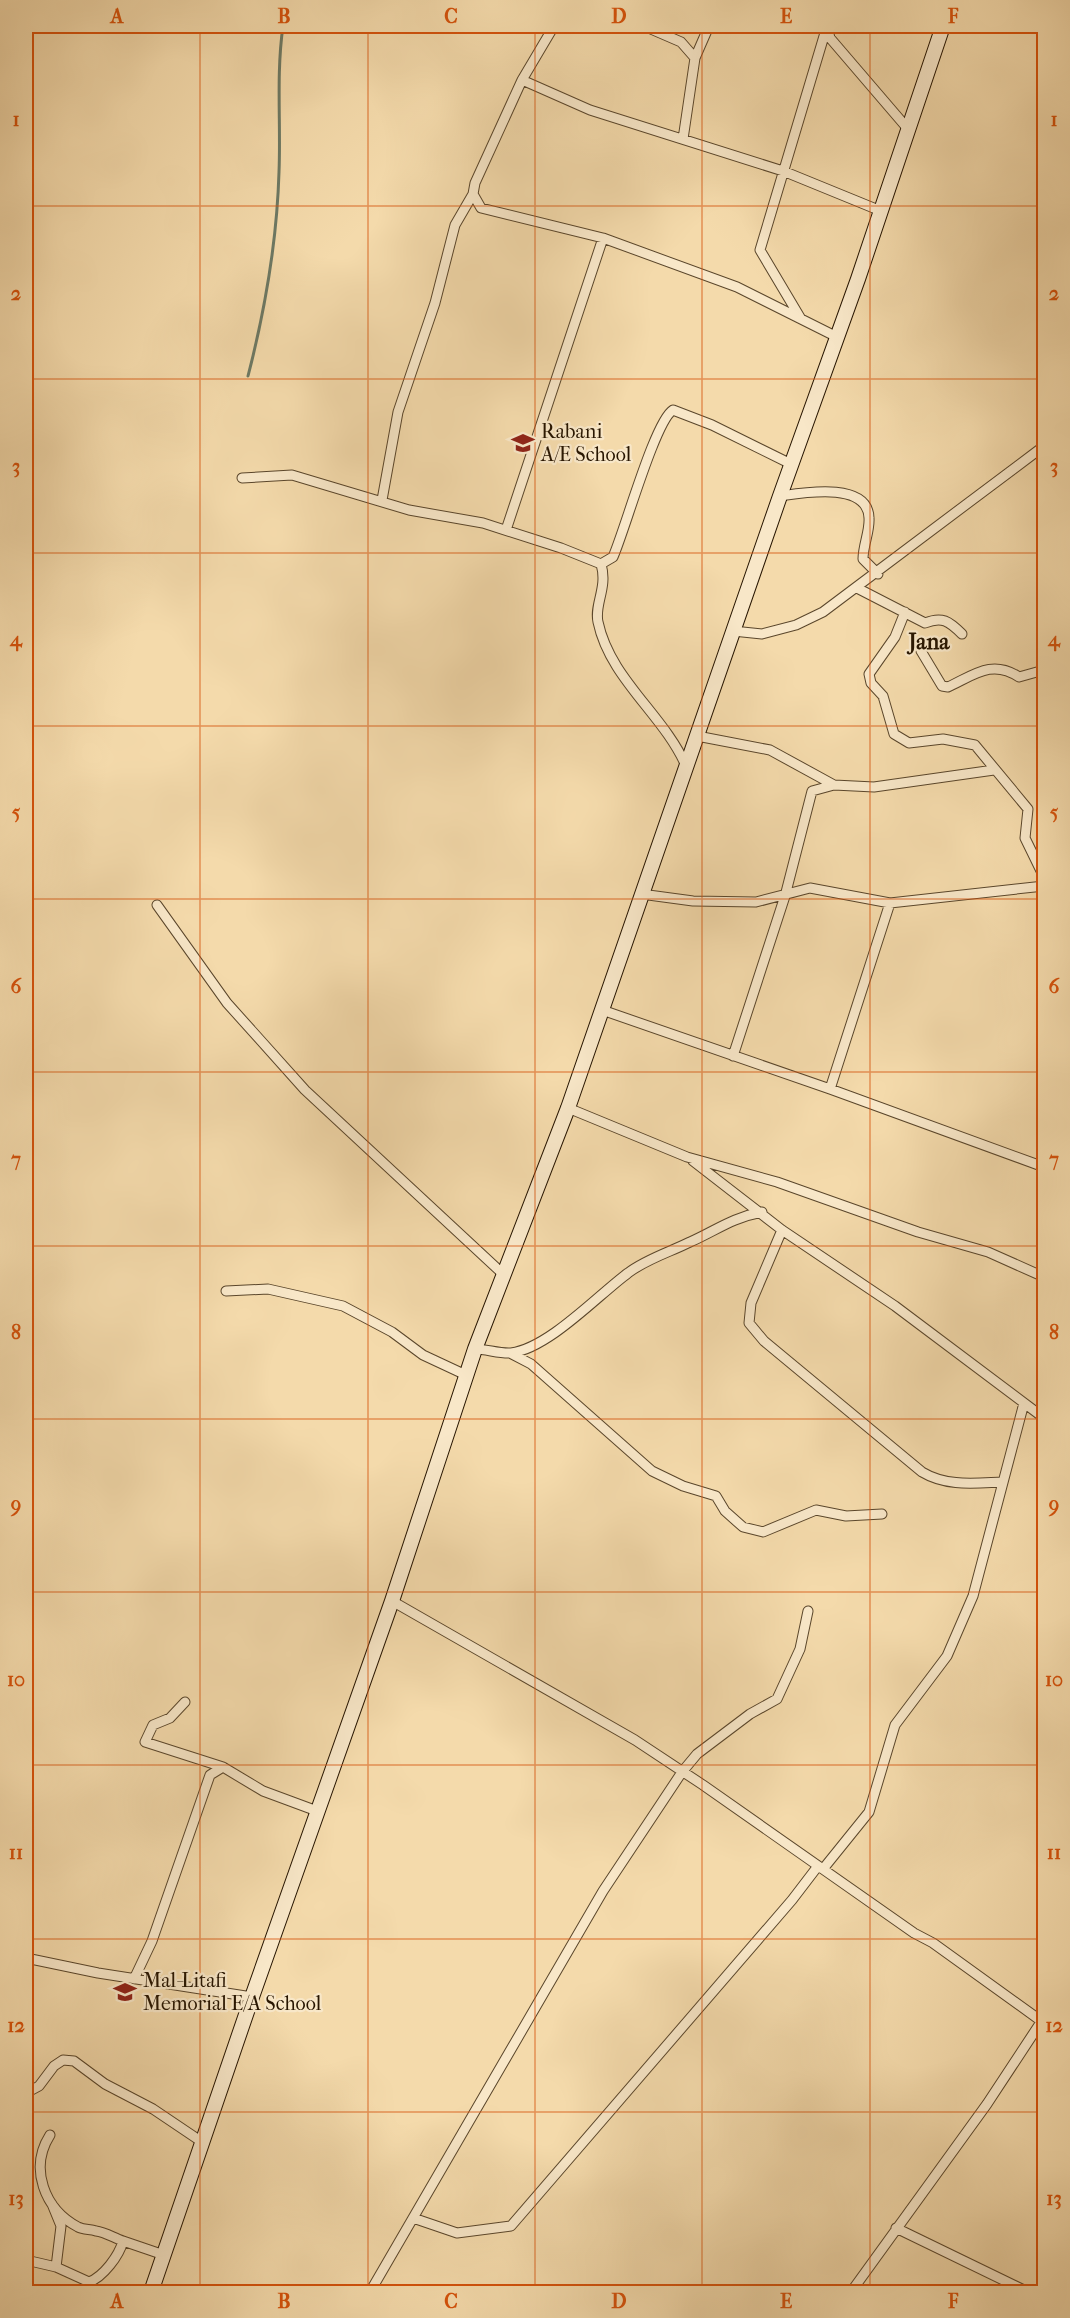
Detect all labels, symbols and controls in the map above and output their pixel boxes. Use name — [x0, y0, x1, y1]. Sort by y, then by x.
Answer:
text: A — [109, 5, 125, 28]
text: B — [277, 5, 291, 28]
text: C — [444, 5, 458, 28]
text: D — [611, 5, 627, 28]
text: E — [780, 5, 792, 28]
text: F — [947, 5, 959, 28]
text: 1 — [12, 108, 20, 131]
text: 1 — [1050, 108, 1058, 131]
text: 2 — [11, 282, 21, 305]
text: 2 — [1049, 282, 1059, 305]
place label: Rabani A/E School — [540, 420, 632, 466]
school or university icon: Rabani A/E School — [510, 430, 536, 456]
text: 3 — [12, 455, 20, 478]
text: 3 — [1050, 455, 1058, 478]
text: 4 — [9, 628, 23, 652]
text: 4 — [1047, 628, 1061, 652]
district label: Jana — [907, 629, 950, 655]
text: 5 — [12, 801, 21, 824]
text: 5 — [1050, 801, 1059, 824]
text: 6 — [11, 975, 23, 998]
text: 6 — [1049, 975, 1061, 998]
text: 7 — [10, 1148, 21, 1171]
text: 7 — [1048, 1148, 1059, 1171]
text: 8 — [11, 1321, 21, 1344]
text: 8 — [1049, 1321, 1059, 1344]
text: 9 — [10, 1494, 21, 1517]
text: 9 — [1048, 1494, 1059, 1517]
text: 10 — [7, 1668, 25, 1691]
text: 10 — [1045, 1668, 1063, 1691]
text: 11 — [9, 1841, 23, 1864]
text: 11 — [1047, 1841, 1061, 1864]
place label: Mal-Litafi Memorial E/A School — [143, 1969, 322, 2015]
school or university icon: Mal-Litafi Memorial E/A School — [112, 1979, 138, 2005]
text: 12 — [7, 2014, 25, 2037]
text: 12 — [1045, 2014, 1063, 2037]
text: 13 — [8, 2187, 24, 2210]
text: 13 — [1046, 2187, 1062, 2210]
text: A — [109, 2290, 125, 2313]
text: B — [277, 2290, 291, 2313]
text: C — [444, 2290, 458, 2313]
text: D — [611, 2290, 627, 2313]
text: E — [780, 2290, 792, 2313]
text: F — [947, 2290, 959, 2313]

